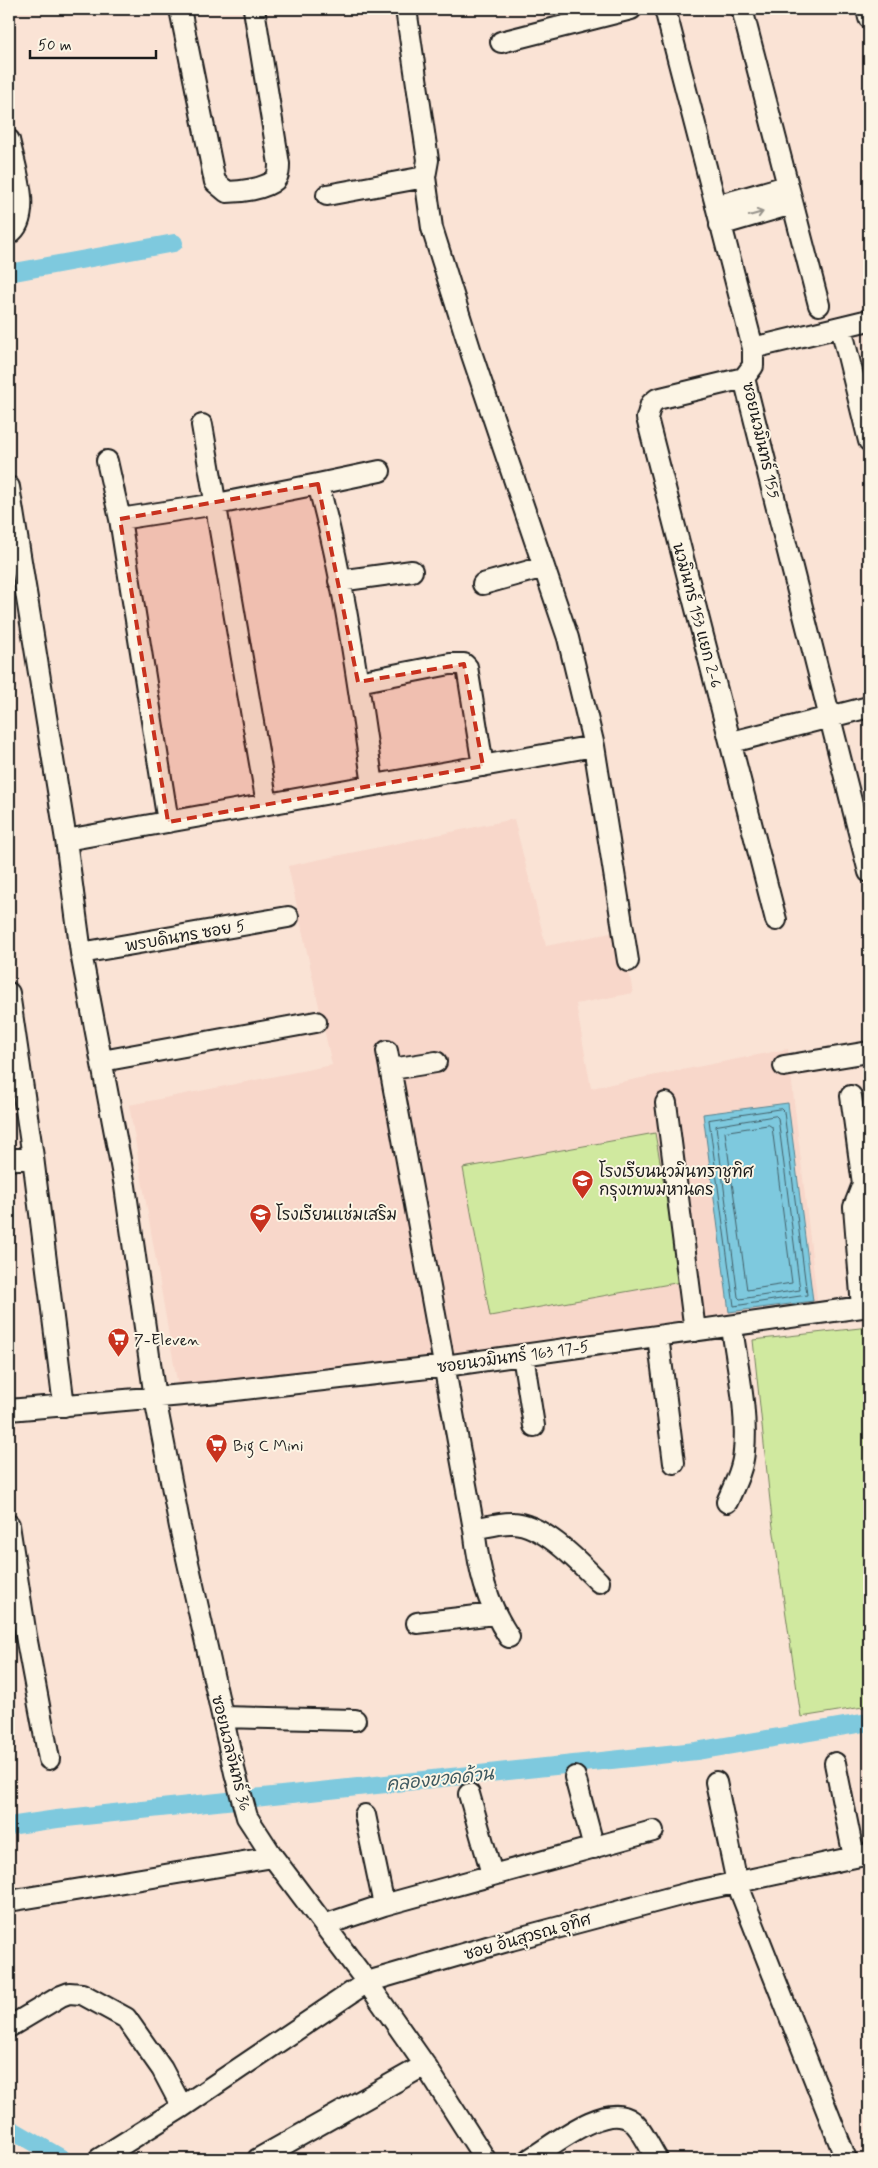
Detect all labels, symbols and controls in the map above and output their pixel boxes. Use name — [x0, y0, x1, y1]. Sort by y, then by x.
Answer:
scale bar — [30, 28, 156, 60]
text: 50 m — [38, 36, 72, 56]
one-way arrow — [748, 209, 764, 219]
street label: ซอยนวมินทร์ 155 — [737, 379, 786, 501]
street label: นวมินทร์ 153 แยก 2-6 — [667, 540, 728, 690]
street label: พรบดินทร ซอย 5 — [123, 915, 247, 957]
place label: โรงเรียนนวมินทราชูทิศ กรุงเทพมหานคร — [599, 1160, 755, 1202]
school or university icon: โรงเรียนนวมินทราชูทิศ กรุงเทพมหานคร — [571, 1168, 595, 1199]
school or university icon: โรงเรียนแช่มเสริม — [248, 1202, 272, 1233]
place label: โรงเรียนแช่มเสริม — [276, 1203, 397, 1226]
supermarket icon: 7-Eleven — [106, 1327, 130, 1358]
place label: 7-Eleven — [134, 1330, 200, 1351]
street label: ซอยนวมินทร์ 163 17-5 — [436, 1334, 591, 1379]
supermarket icon: Big C Mini — [205, 1433, 229, 1464]
place label: Big C Mini — [233, 1436, 304, 1458]
street label: ซอยนวลจันทร์ 36 — [206, 1693, 257, 1814]
water label: คลองขวดด้วน — [385, 1761, 496, 1798]
street label: ซอย อ้นสุวรณ อุทิศ — [461, 1908, 595, 1967]

